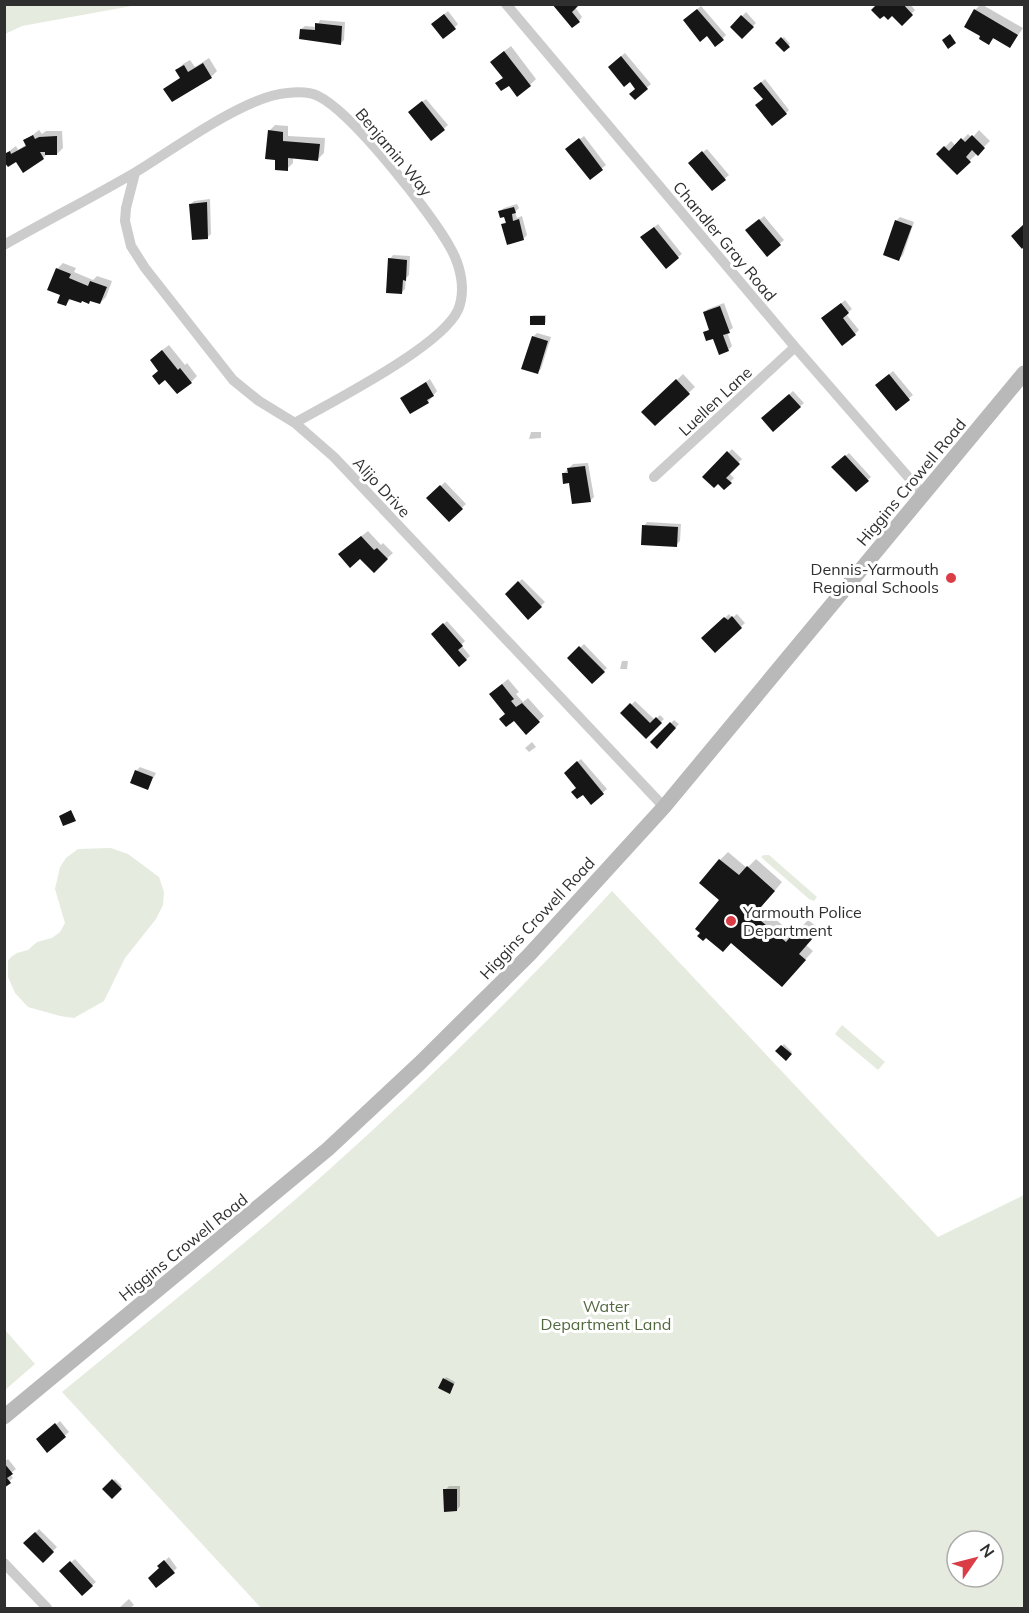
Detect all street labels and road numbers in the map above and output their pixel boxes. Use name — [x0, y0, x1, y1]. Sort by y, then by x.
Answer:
street label: Benjamin Way — [351, 104, 437, 200]
street label: Chandler Gray Road — [669, 177, 781, 305]
street label: Luellen Lane — [674, 362, 756, 440]
street label: Higgins Crowell Road — [852, 414, 970, 550]
street label: Alijo Drive — [349, 453, 415, 521]
street label: Higgins Crowell Road — [475, 853, 599, 983]
street label: Higgins Crowell Road — [115, 1189, 251, 1305]

